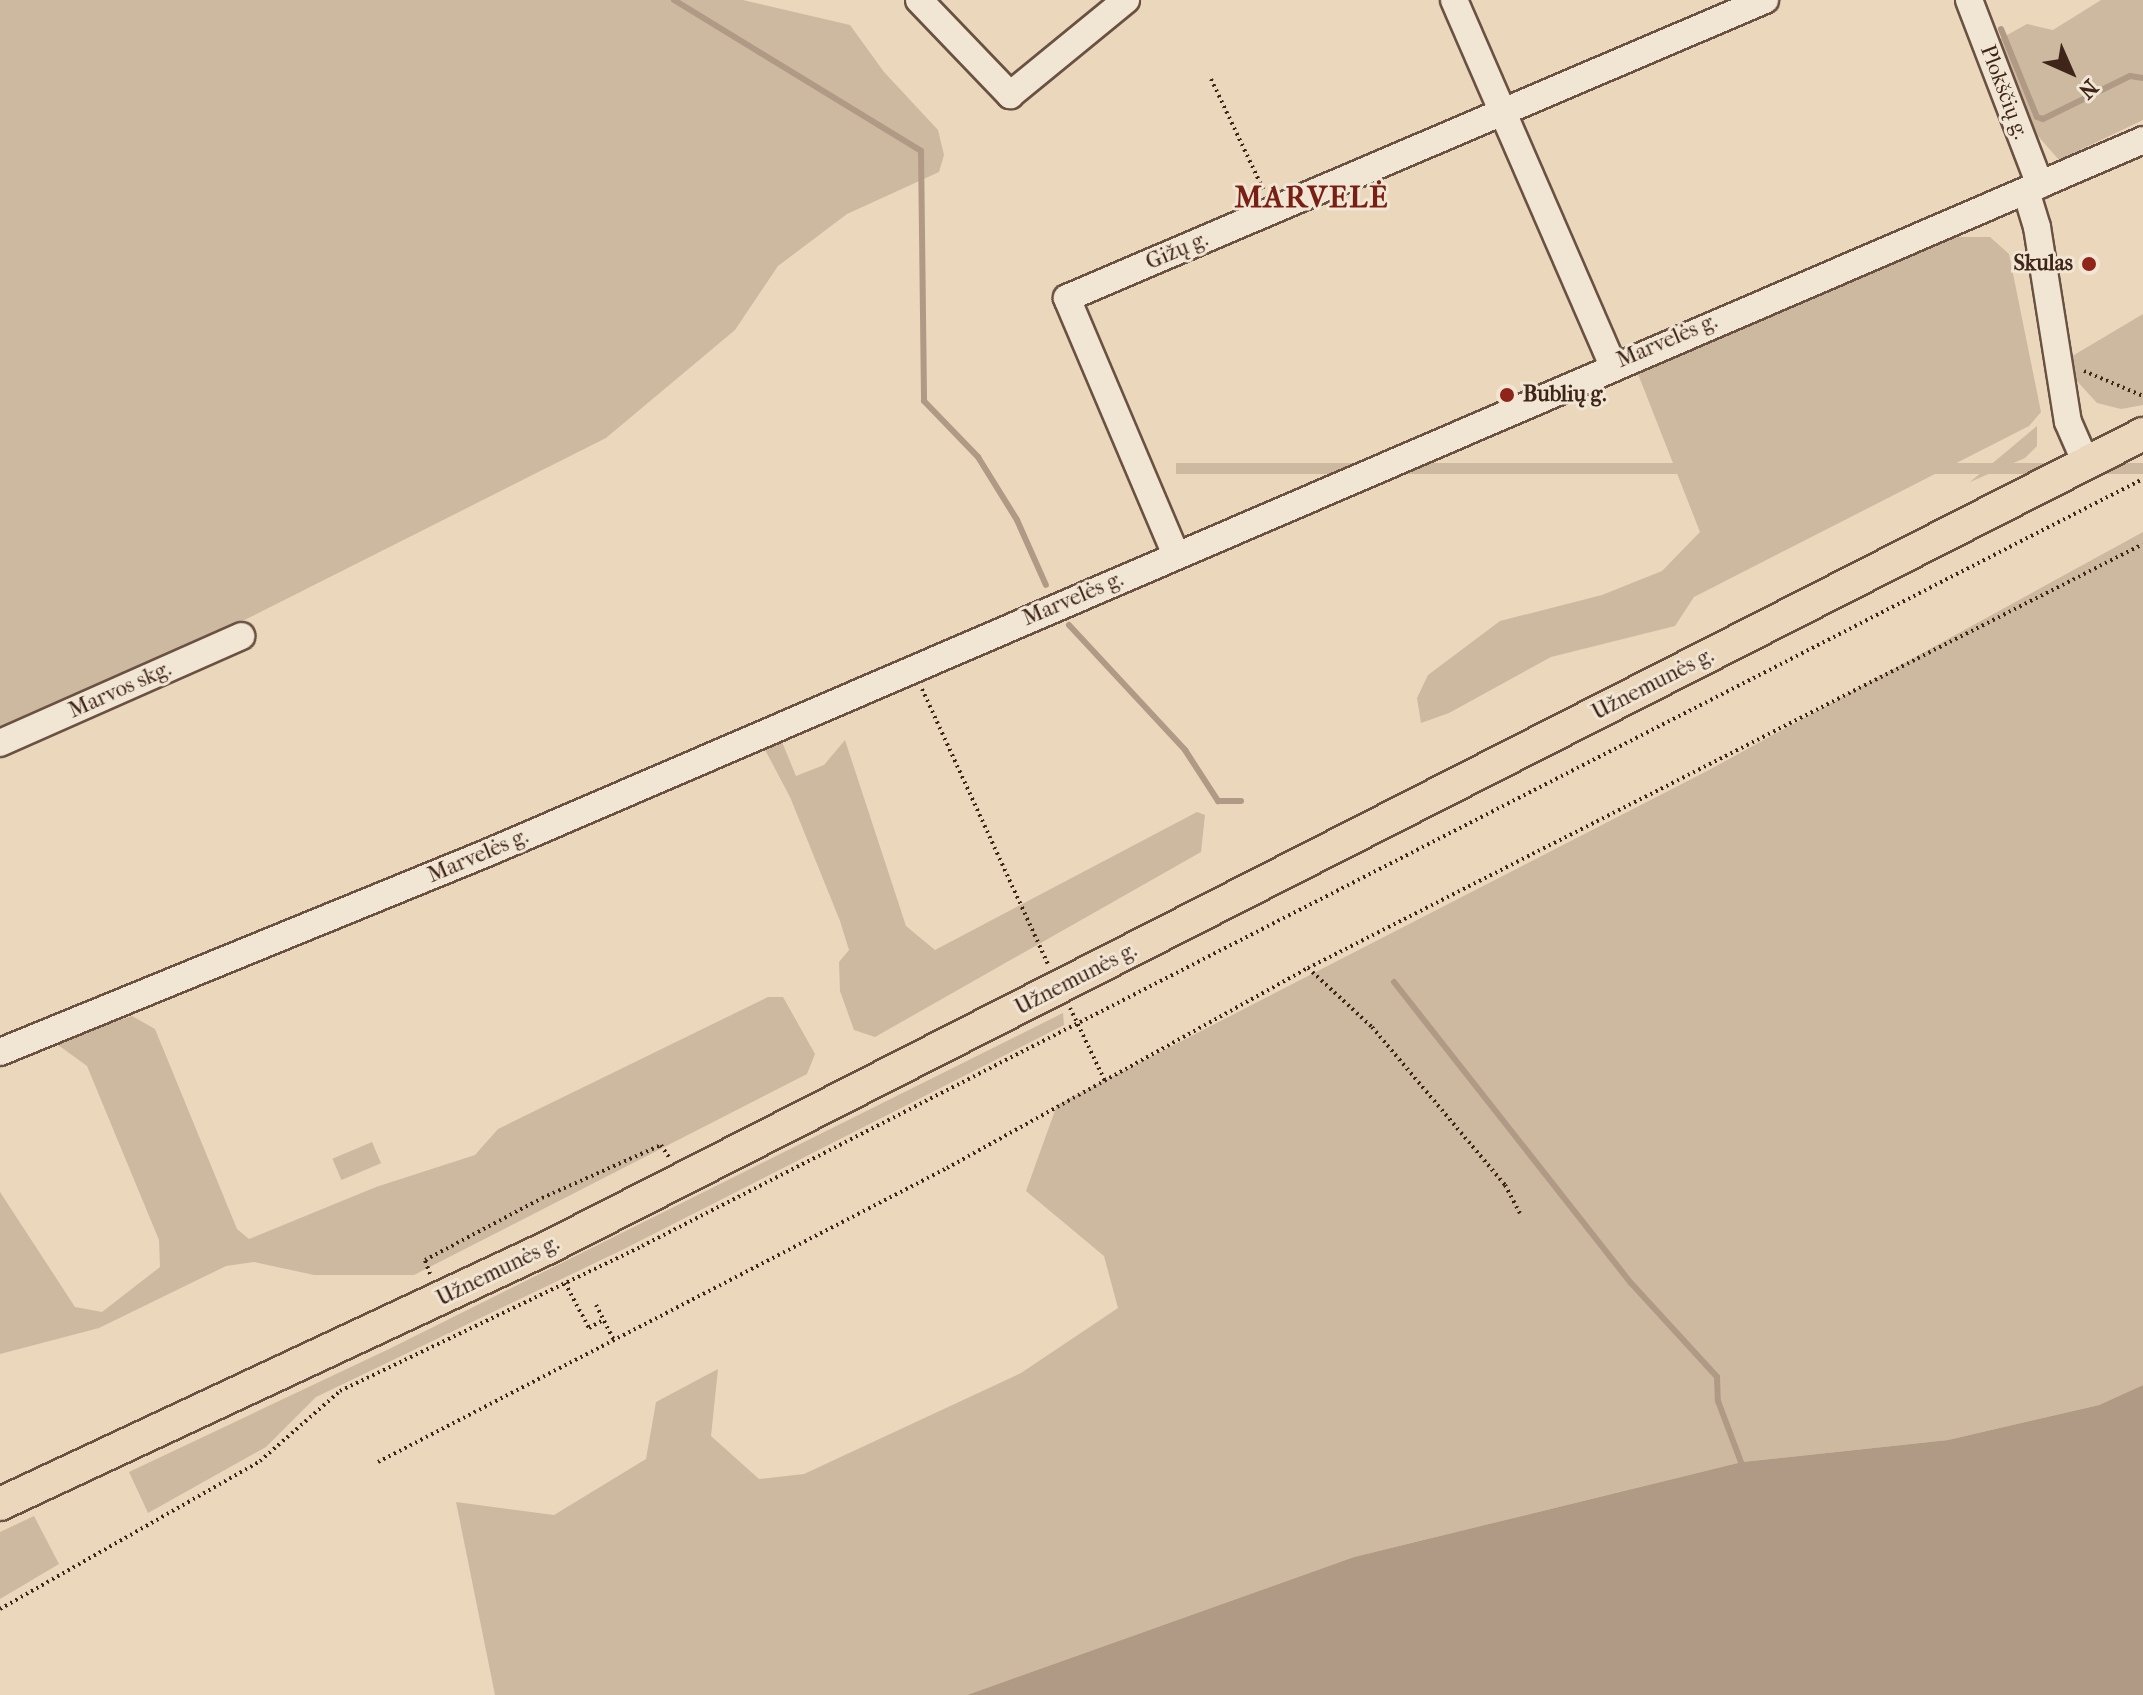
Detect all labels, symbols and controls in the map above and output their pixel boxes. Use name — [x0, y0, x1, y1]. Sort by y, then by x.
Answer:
north arrow — [2031, 32, 2111, 112]
street label: Plokščių g. — [1974, 41, 2034, 143]
text: N — [2073, 74, 2103, 104]
district label: MARVELĖ — [1234, 180, 1390, 216]
street label: Gižų g. — [1142, 226, 1212, 276]
place label: Skulas — [2013, 251, 2073, 277]
marker: Skulas — [2080, 255, 2098, 273]
street label: Marvelės g. — [1613, 308, 1721, 374]
place label: Bublių g. — [1523, 382, 1607, 408]
marker: Bublių g. — [1498, 386, 1516, 404]
street label: Marvelės g. — [1019, 566, 1127, 632]
street label: Užnemunės g. — [1588, 642, 1718, 726]
street label: Marvos skg. — [65, 656, 175, 724]
street label: Marvelės g. — [424, 823, 532, 889]
street label: Užnemunės g. — [1011, 937, 1141, 1021]
street label: Užnemunės g. — [432, 1230, 564, 1312]

